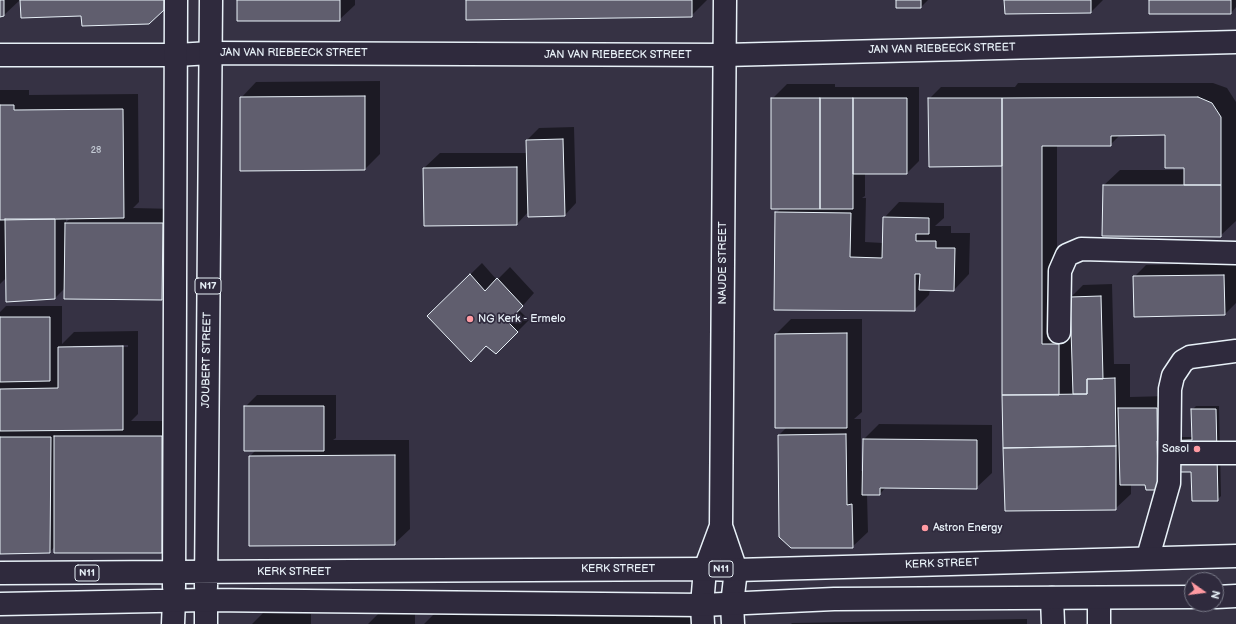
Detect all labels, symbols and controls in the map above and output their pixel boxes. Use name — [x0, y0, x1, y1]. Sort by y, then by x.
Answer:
street label: JAN VAN RIEBEECK STREET — [868, 41, 1016, 57]
street label: JAN VAN RIEBEECK STREET — [220, 46, 368, 60]
street label: JAN VAN RIEBEECK STREET — [544, 48, 692, 62]
house number: 28 — [91, 146, 101, 156]
street label: NAUDE STREET — [716, 221, 730, 305]
road number: N17 — [195, 278, 221, 294]
street label: JOUBERT STREET — [200, 312, 214, 408]
place label: NG Kerk - Ermelo — [478, 312, 566, 326]
marker: NG Kerk - Ermelo — [465, 314, 475, 324]
place label: Sasol — [1162, 442, 1189, 456]
marker: Sasol — [1192, 444, 1202, 454]
place label: Astron Energy — [933, 521, 1002, 535]
marker: Astron Energy — [920, 523, 930, 533]
street label: KERK STREET — [905, 556, 979, 572]
road number: N11 — [709, 561, 733, 577]
street label: KERK STREET — [581, 562, 655, 576]
road number: N11 — [75, 565, 99, 581]
street label: KERK STREET — [257, 565, 331, 579]
north arrow — [1184, 572, 1224, 612]
text: N — [1208, 589, 1222, 600]

